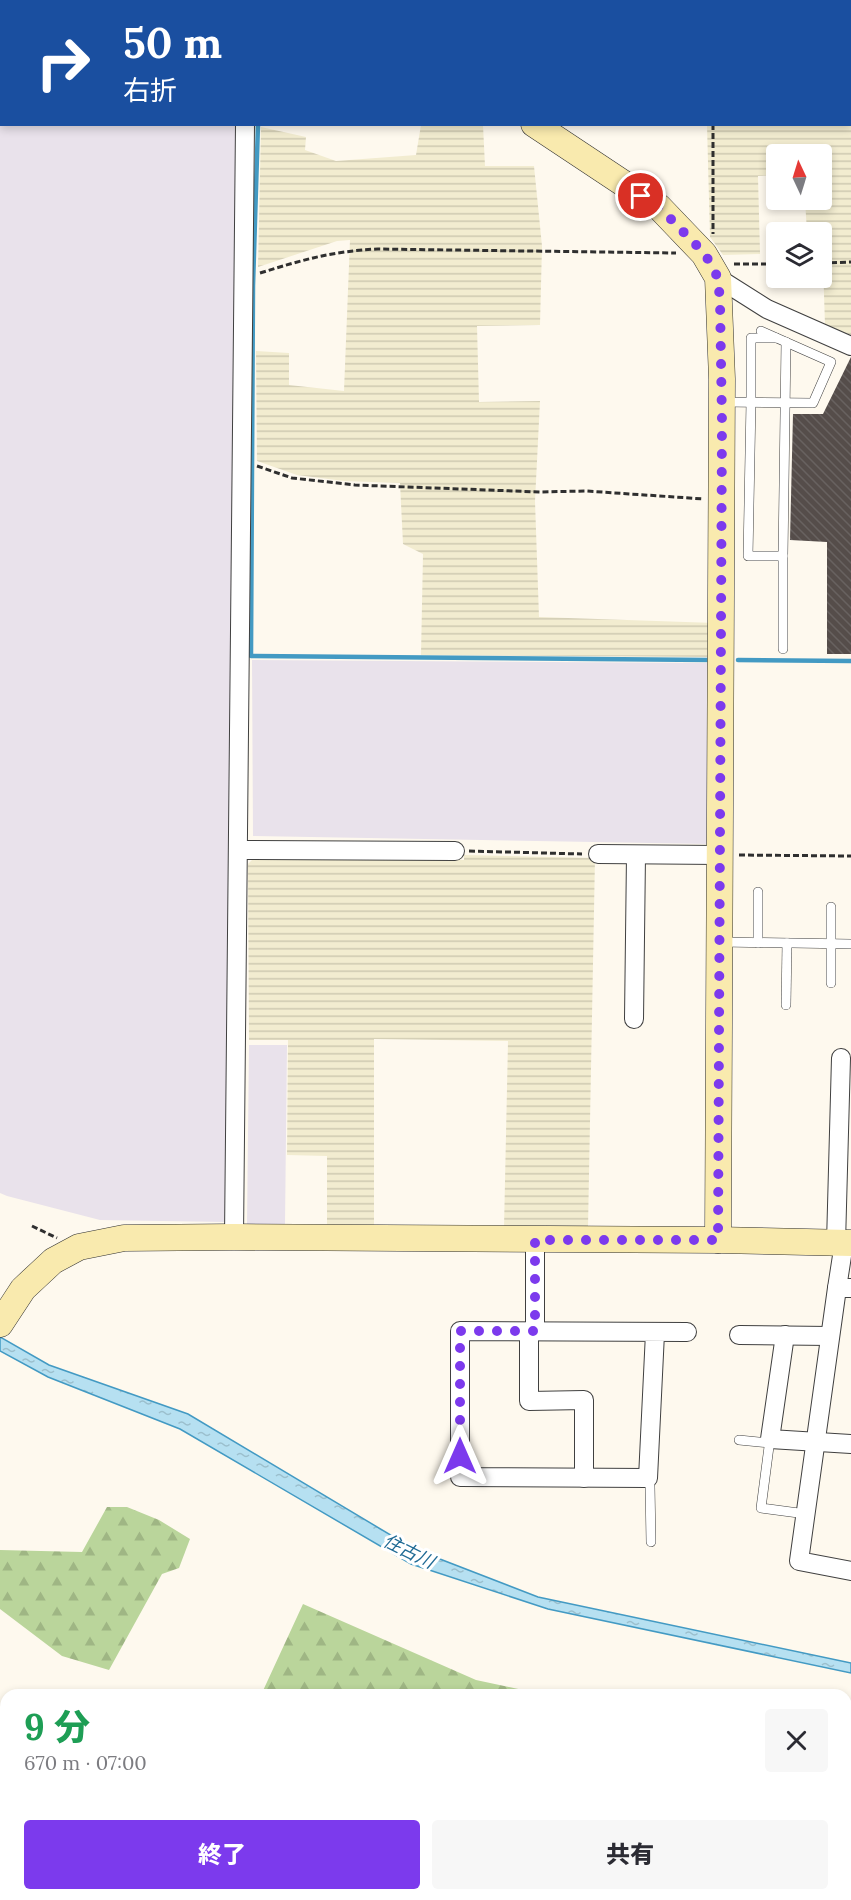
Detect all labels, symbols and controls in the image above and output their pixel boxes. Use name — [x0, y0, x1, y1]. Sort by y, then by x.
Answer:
text: 50 m — [123, 16, 222, 70]
icon: right — [24, 24, 102, 102]
text: 右折 — [123, 73, 177, 107]
north arrow — [766, 144, 832, 210]
map controls — [766, 144, 832, 288]
pin — [615, 170, 666, 221]
icon: arrive — [624, 179, 657, 212]
button: layers — [766, 222, 832, 288]
position arrow — [428, 1424, 492, 1488]
water label: 住古川 — [380, 1529, 440, 1574]
text: 9 分 — [24, 1704, 90, 1750]
button: close — [765, 1709, 828, 1772]
text: 670 m · 07:00 — [24, 1750, 147, 1775]
button: 終了 — [24, 1820, 420, 1889]
button: 共有 — [432, 1820, 828, 1889]

